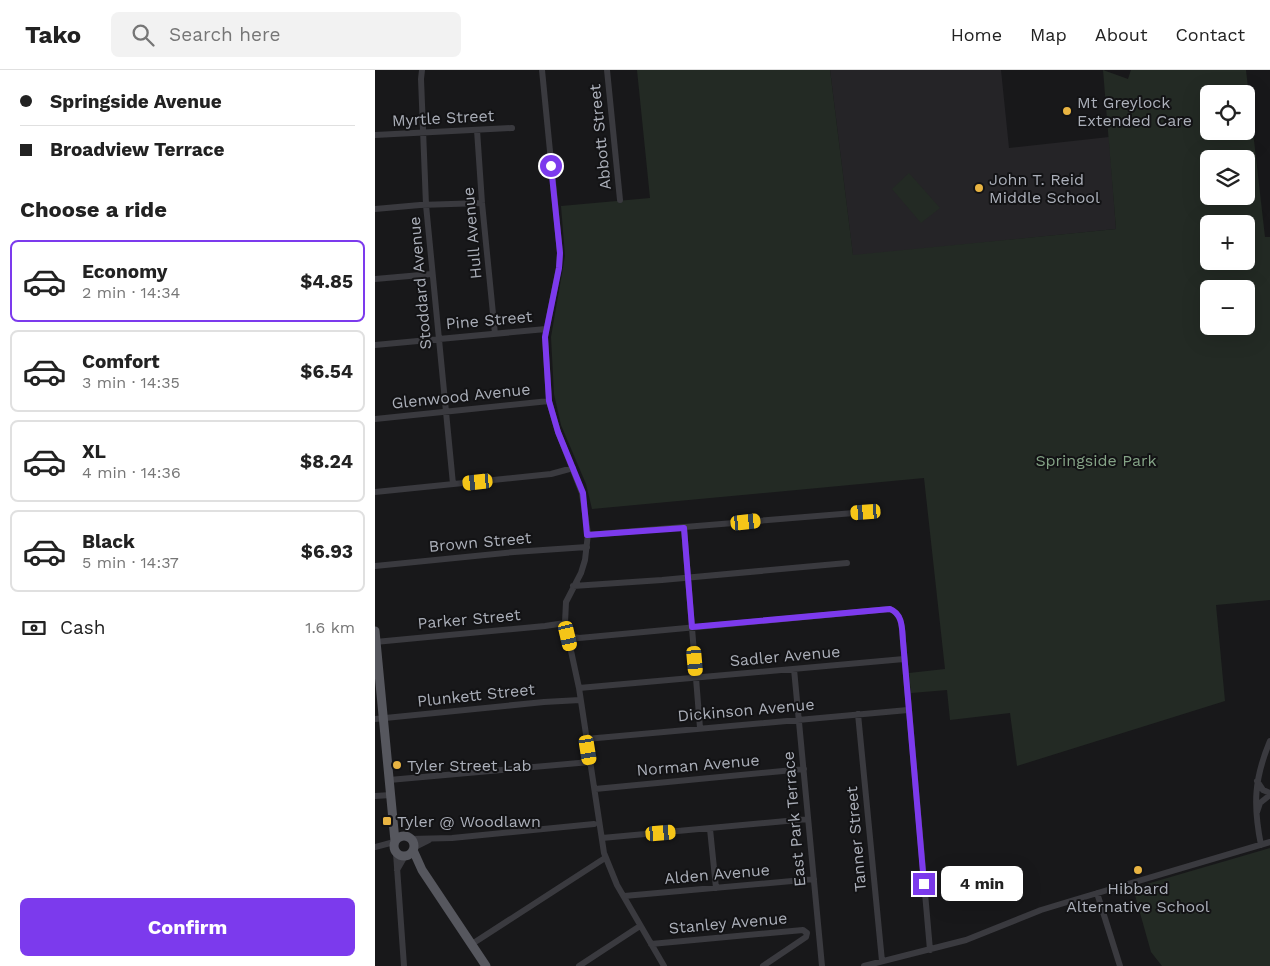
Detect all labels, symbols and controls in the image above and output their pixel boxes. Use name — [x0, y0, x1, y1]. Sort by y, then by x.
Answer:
search box — [111, 12, 461, 57]
text: Tako — [25, 21, 81, 49]
icon: search — [129, 21, 157, 49]
text: Search here — [169, 23, 280, 46]
text: Home — [951, 24, 1002, 45]
text: Map — [1030, 24, 1067, 45]
text: About — [1095, 24, 1147, 45]
text: Contact — [1175, 24, 1245, 45]
street label: Abbott Street — [585, 83, 615, 191]
map controls — [1200, 85, 1255, 335]
button: locate — [1200, 85, 1255, 140]
text: Springside Avenue — [50, 90, 222, 113]
place label: Mt Greylock Extended Care — [1077, 93, 1192, 130]
marker: Mt Greylock Extended Care — [1061, 105, 1073, 117]
street label: Myrtle Street — [391, 106, 495, 130]
text: Broadview Terrace — [50, 138, 225, 161]
button: layers — [1200, 150, 1255, 205]
route start — [540, 155, 562, 177]
place label: John T. Reid Middle School — [989, 170, 1100, 207]
marker: John T. Reid Middle School — [973, 182, 985, 194]
street label: Hull Avenue — [459, 186, 485, 280]
text: Choose a ride — [20, 197, 167, 222]
button: + — [1200, 215, 1255, 270]
street label: Stoddard Avenue — [405, 216, 435, 350]
icon: car — [22, 259, 67, 304]
text: Economy — [82, 260, 167, 283]
text: $4.85 — [300, 270, 353, 293]
button: − — [1200, 280, 1255, 335]
text: 2 min · 14:34 — [82, 283, 180, 302]
street label: Pine Street — [445, 307, 533, 333]
icon: car — [22, 349, 67, 394]
text: Comfort — [82, 350, 160, 373]
text: $6.54 — [300, 360, 353, 383]
text: 3 min · 14:35 — [82, 373, 180, 392]
street label: Glenwood Avenue — [391, 379, 531, 413]
icon: car — [22, 439, 67, 484]
text: XL — [82, 440, 106, 463]
text: $8.24 — [300, 450, 353, 473]
park label: Springside Park — [1035, 451, 1157, 470]
text: 4 min · 14:36 — [82, 463, 181, 482]
car — [462, 473, 493, 491]
car — [850, 503, 881, 521]
car — [730, 513, 761, 531]
street label: Brown Street — [428, 528, 532, 556]
icon: car — [22, 529, 67, 574]
text: Black — [82, 530, 135, 553]
text: $6.93 — [301, 540, 353, 563]
text: 5 min · 14:37 — [82, 553, 179, 572]
street label: Parker Street — [417, 605, 521, 633]
icon: cash — [20, 614, 48, 642]
text: Cash — [60, 616, 106, 639]
text: 1.6 km — [305, 618, 355, 637]
car — [557, 620, 578, 652]
street label: Sadler Avenue — [729, 642, 841, 670]
car — [686, 645, 703, 677]
street label: Plunkett Street — [416, 679, 536, 711]
street label: Dickinson Avenue — [677, 695, 815, 725]
car — [578, 734, 597, 766]
street label: Norman Avenue — [636, 750, 760, 780]
street label: East Park Terrace — [779, 750, 809, 888]
place label: Tyler Street Lab — [407, 756, 532, 775]
marker: Tyler Street Lab — [391, 759, 403, 771]
street label: Tanner Street — [842, 785, 870, 893]
place label: Tyler @ Woodlawn — [397, 812, 541, 831]
marker: Tyler @ Woodlawn — [381, 815, 393, 827]
car — [645, 824, 676, 842]
street label: Alden Avenue — [663, 860, 771, 888]
marker: Hibbard Alternative School — [1132, 864, 1144, 876]
callout: 4 min — [941, 866, 1024, 902]
route end — [913, 873, 935, 895]
text: 4 min — [960, 874, 1004, 893]
place label: Hibbard Alternative School — [1066, 879, 1210, 916]
button: Confirm — [20, 898, 355, 956]
street label: Stanley Avenue — [668, 908, 788, 938]

